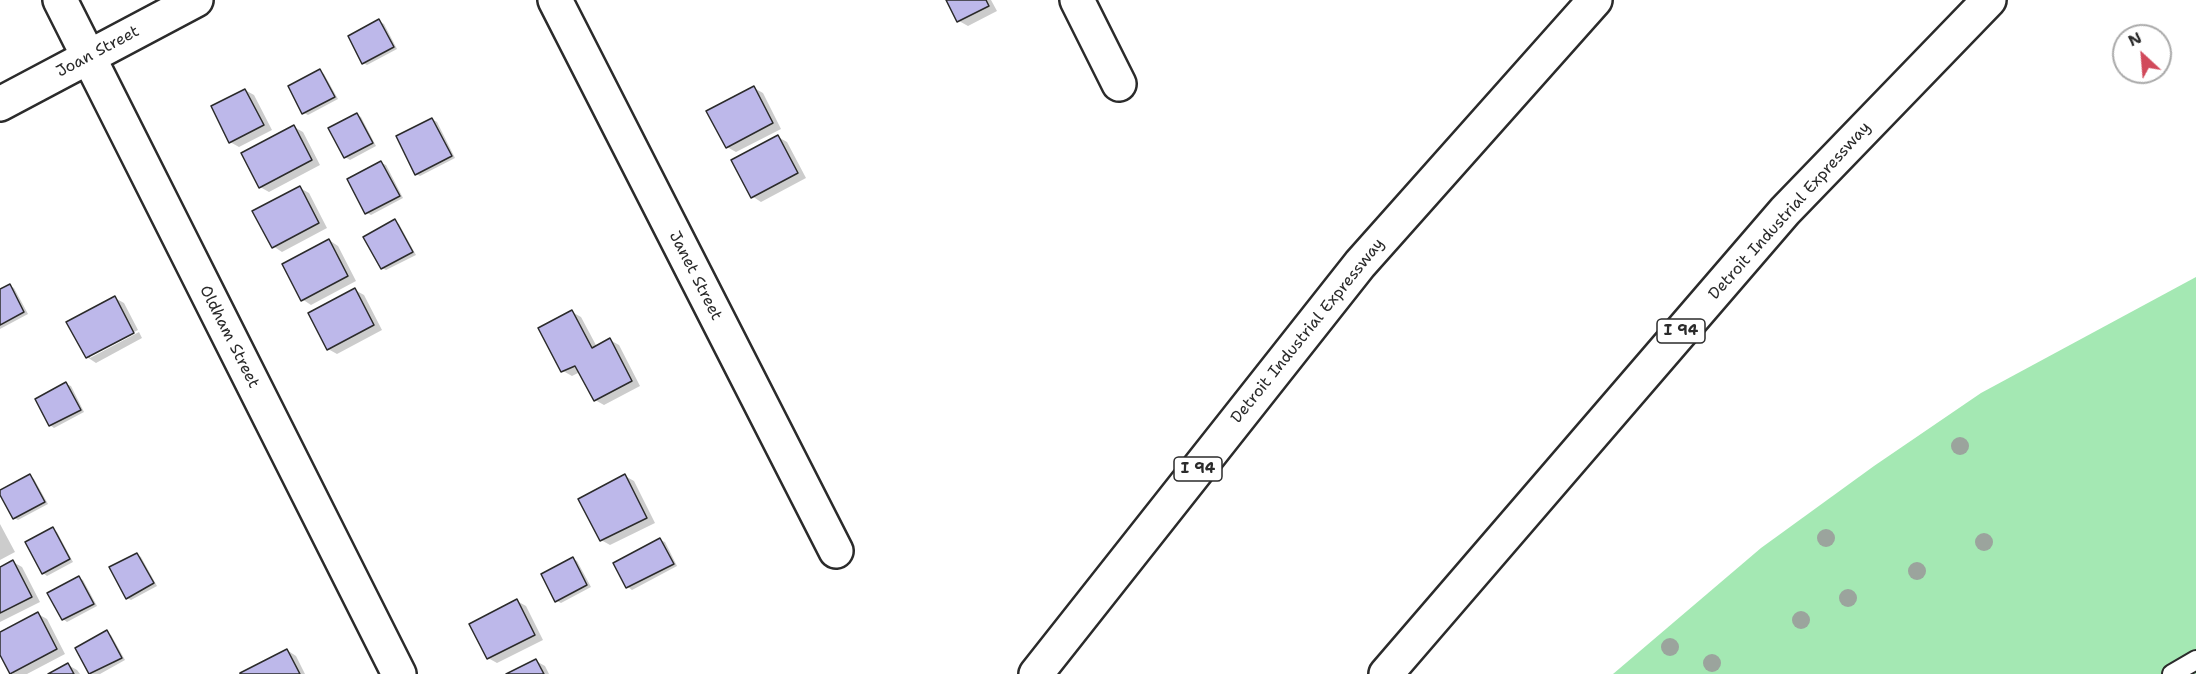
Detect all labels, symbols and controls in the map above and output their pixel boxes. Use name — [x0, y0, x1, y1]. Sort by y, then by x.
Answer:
street label: Joan Street — [53, 22, 143, 82]
north arrow — [2112, 24, 2172, 84]
text: N — [2124, 27, 2145, 51]
street label: Detroit Industrial Expressway — [1705, 118, 1875, 304]
street label: Janet Street — [664, 228, 726, 324]
street label: Detroit Industrial Expressway — [1227, 235, 1389, 427]
street label: Oldham Street — [195, 283, 263, 391]
road number: I 94 — [1657, 319, 1705, 343]
road number: I 94 — [1174, 457, 1222, 481]

